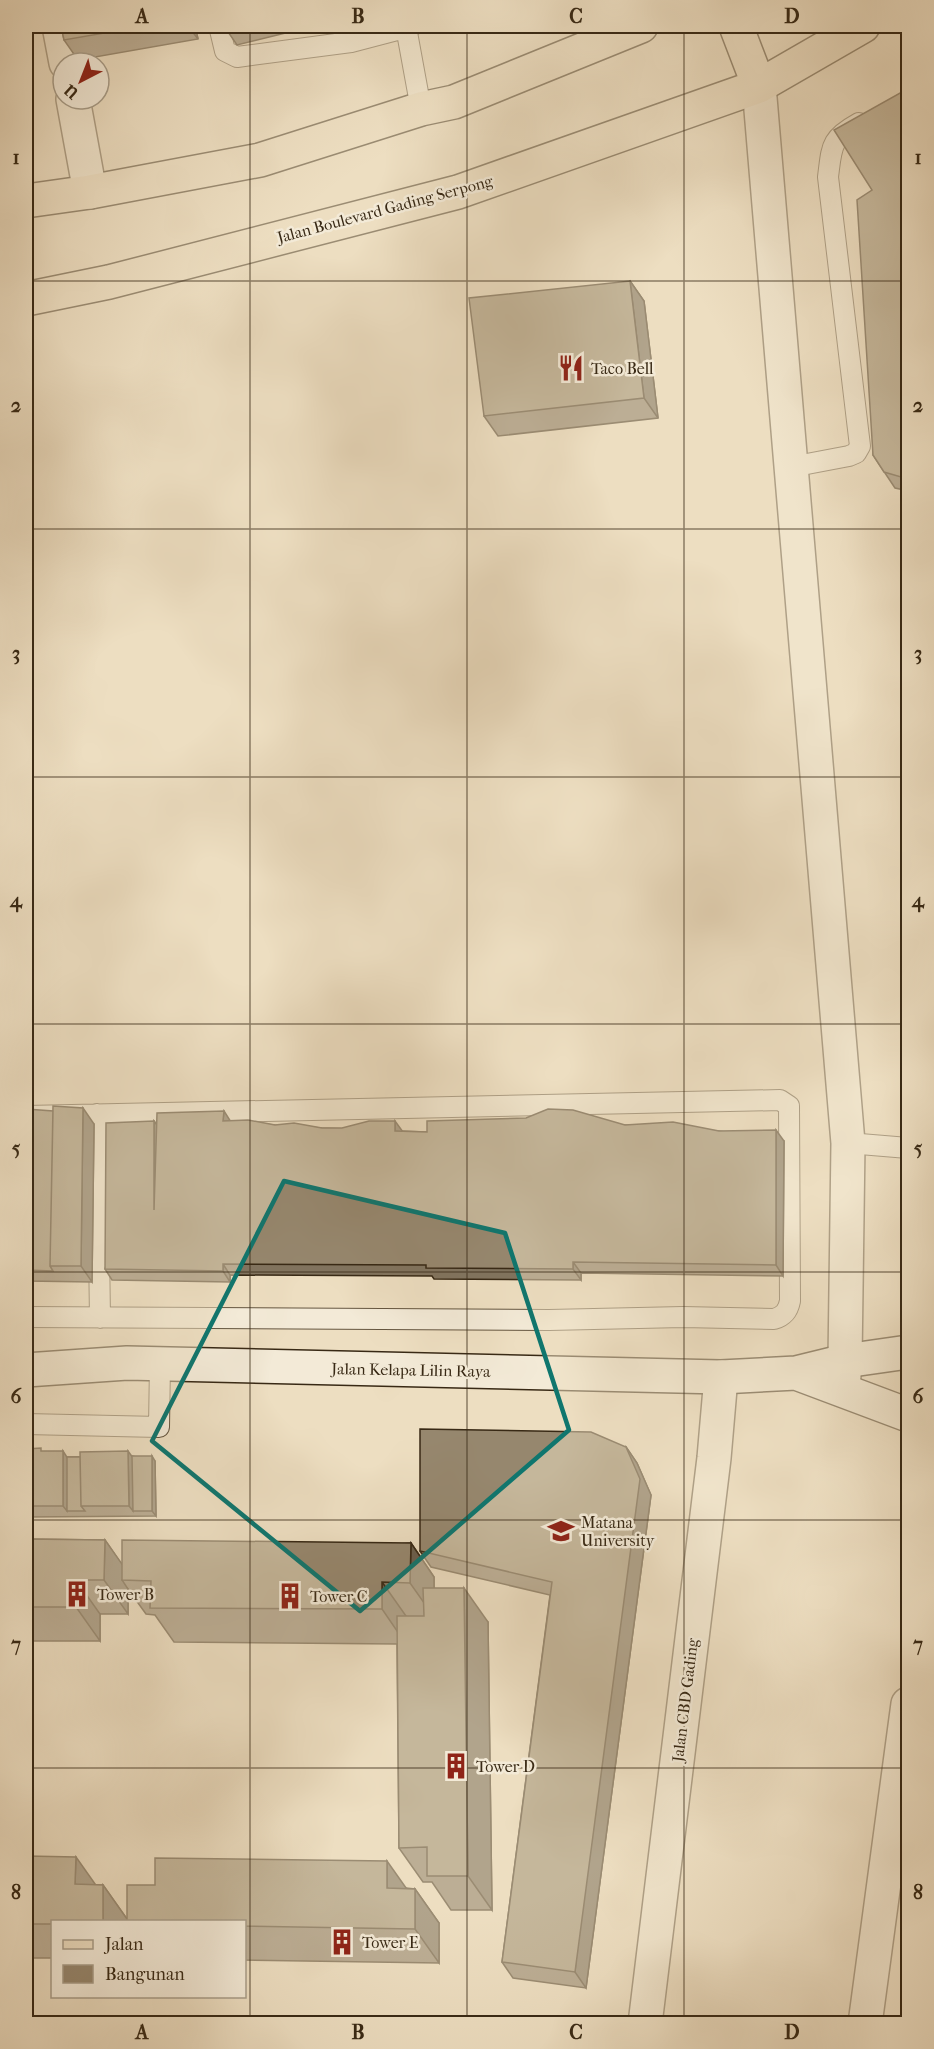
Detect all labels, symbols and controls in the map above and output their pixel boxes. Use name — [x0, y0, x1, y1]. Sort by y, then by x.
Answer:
text: A — [134, 5, 150, 28]
text: B — [351, 5, 365, 28]
text: C — [569, 5, 583, 28]
text: D — [784, 5, 800, 28]
north arrow — [51, 51, 111, 111]
text: U — [60, 80, 83, 104]
text: 1 — [12, 146, 20, 169]
text: 1 — [914, 146, 922, 169]
street label: Jalan Boulevard Gading Serpong — [273, 171, 495, 247]
restaurant icon: Taco Bell — [556, 353, 586, 383]
place label: Taco Bell — [591, 359, 654, 378]
text: 2 — [11, 394, 21, 417]
text: 2 — [913, 394, 923, 417]
text: 3 — [12, 642, 20, 665]
text: 3 — [914, 642, 922, 665]
text: 4 — [9, 889, 23, 913]
text: 4 — [911, 889, 925, 913]
text: 5 — [12, 1137, 21, 1160]
text: 5 — [914, 1137, 923, 1160]
street label: Jalan Kelapa Lilin Raya — [329, 1359, 491, 1381]
text: 6 — [11, 1385, 23, 1408]
text: 6 — [913, 1385, 925, 1408]
place label: Matana University — [581, 1513, 655, 1550]
school or university icon: Matana University — [546, 1516, 576, 1546]
building icon: Tower B — [62, 1579, 92, 1609]
building icon: Tower C — [275, 1581, 305, 1611]
place label: Tower B — [97, 1585, 154, 1604]
place label: Tower C — [310, 1587, 368, 1606]
text: 7 — [10, 1633, 21, 1656]
text: 7 — [912, 1633, 923, 1656]
street label: Jalan CBD Gading — [668, 1637, 702, 1765]
building icon: Tower D — [441, 1751, 471, 1781]
place label: Tower D — [476, 1757, 535, 1776]
text: 8 — [11, 1881, 21, 1904]
text: 8 — [913, 1881, 923, 1904]
legend — [51, 1920, 246, 1998]
building icon: Tower E — [327, 1927, 357, 1957]
place label: Tower E — [362, 1933, 419, 1952]
text: Jalan — [103, 1934, 144, 1955]
text: Bangunan — [105, 1964, 185, 1985]
text: A — [134, 2021, 150, 2044]
text: B — [351, 2021, 365, 2044]
text: C — [569, 2021, 583, 2044]
text: D — [784, 2021, 800, 2044]

